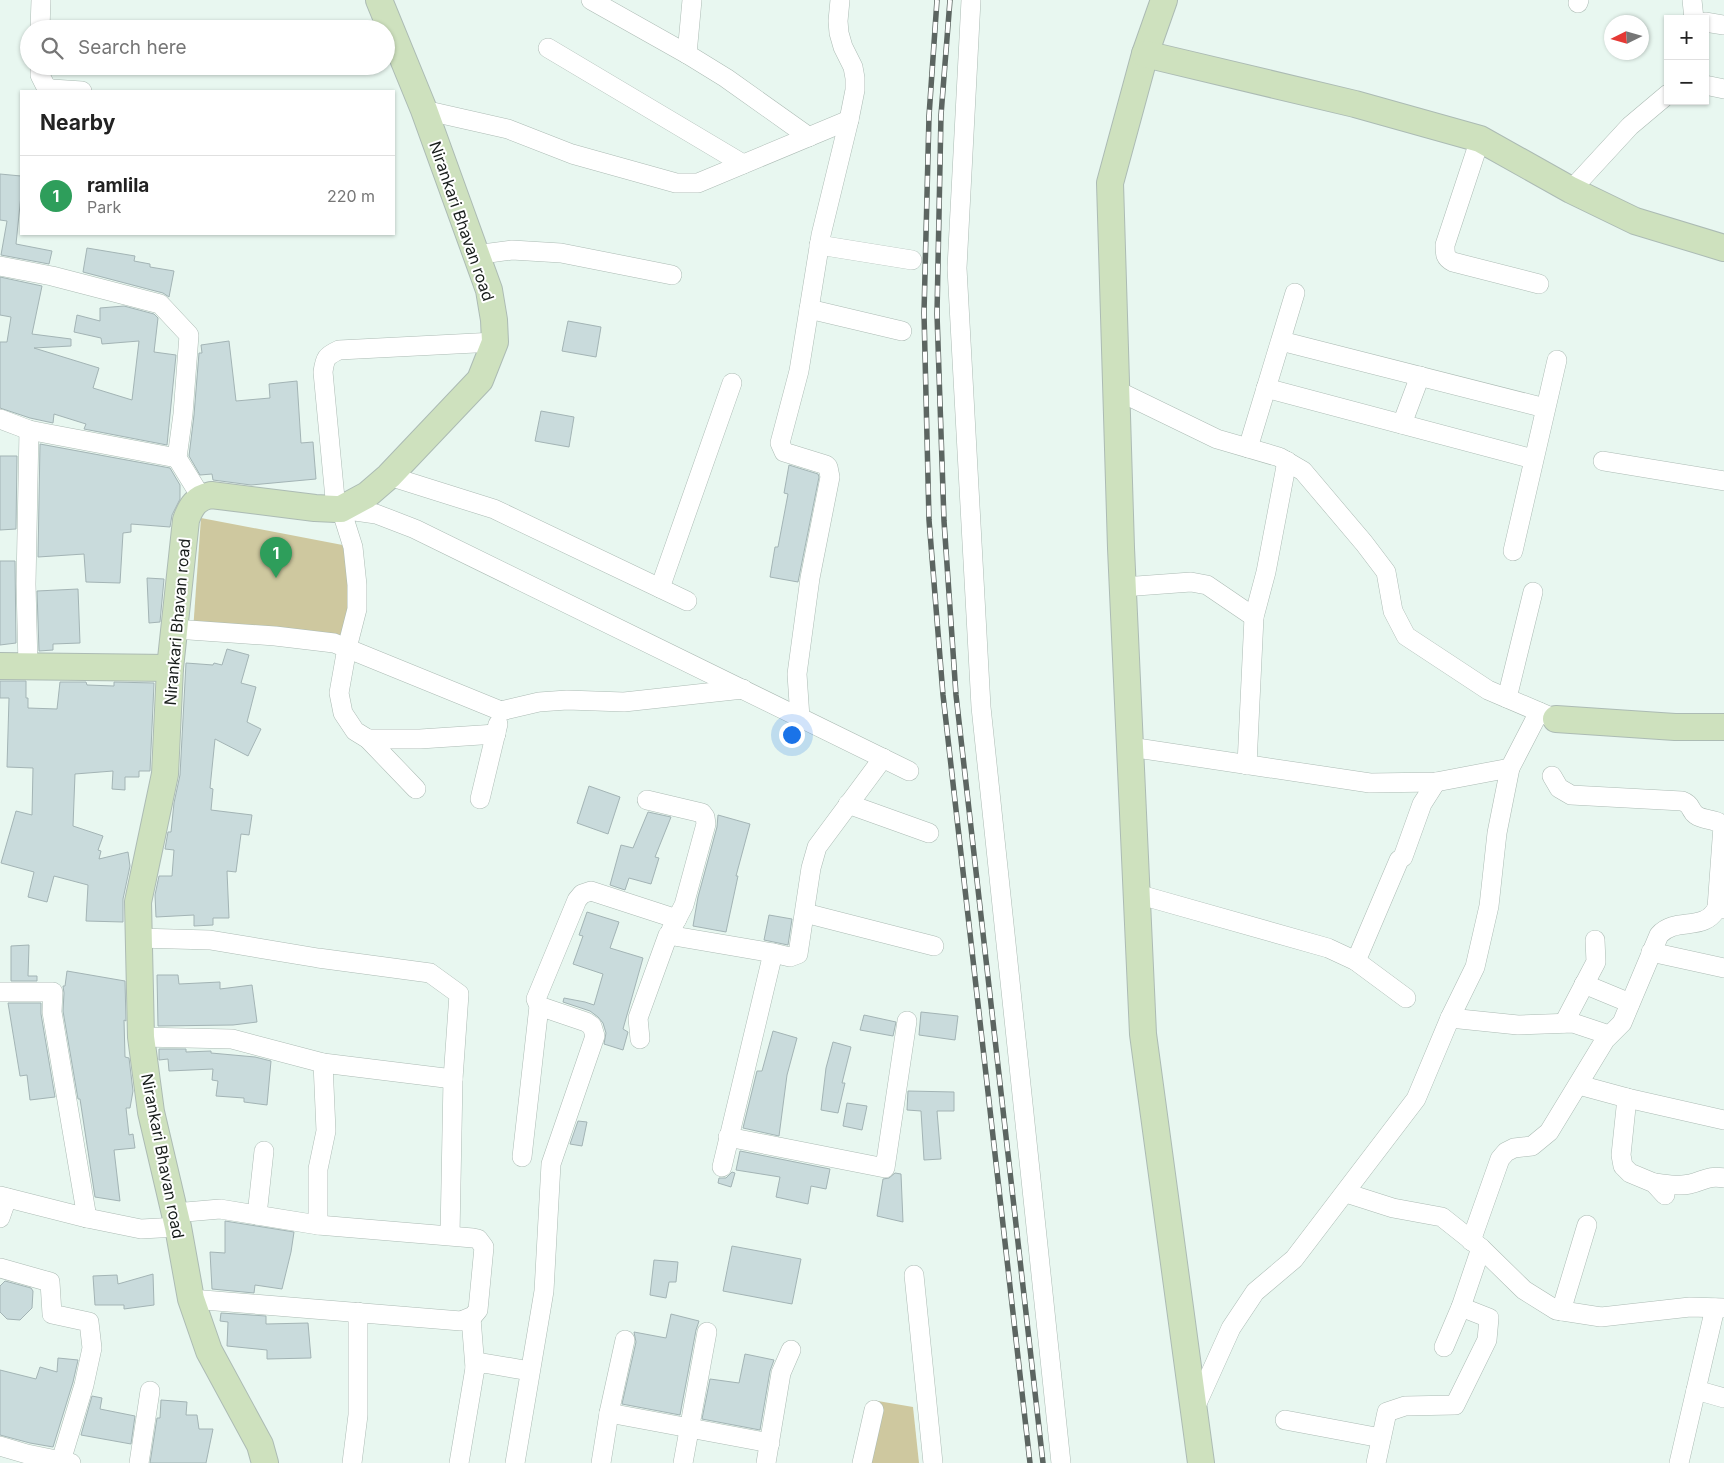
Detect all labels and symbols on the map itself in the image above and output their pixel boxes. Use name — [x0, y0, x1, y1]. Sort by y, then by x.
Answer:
north arrow — [1604, 15, 1649, 60]
street label: Nirankari Bhavan road — [425, 138, 499, 304]
pin: 1 — [260, 537, 292, 578]
street label: Nirankari Bhavan road — [160, 538, 194, 706]
your location — [779, 722, 805, 748]
street label: Nirankari Bhavan road — [137, 1072, 189, 1240]

